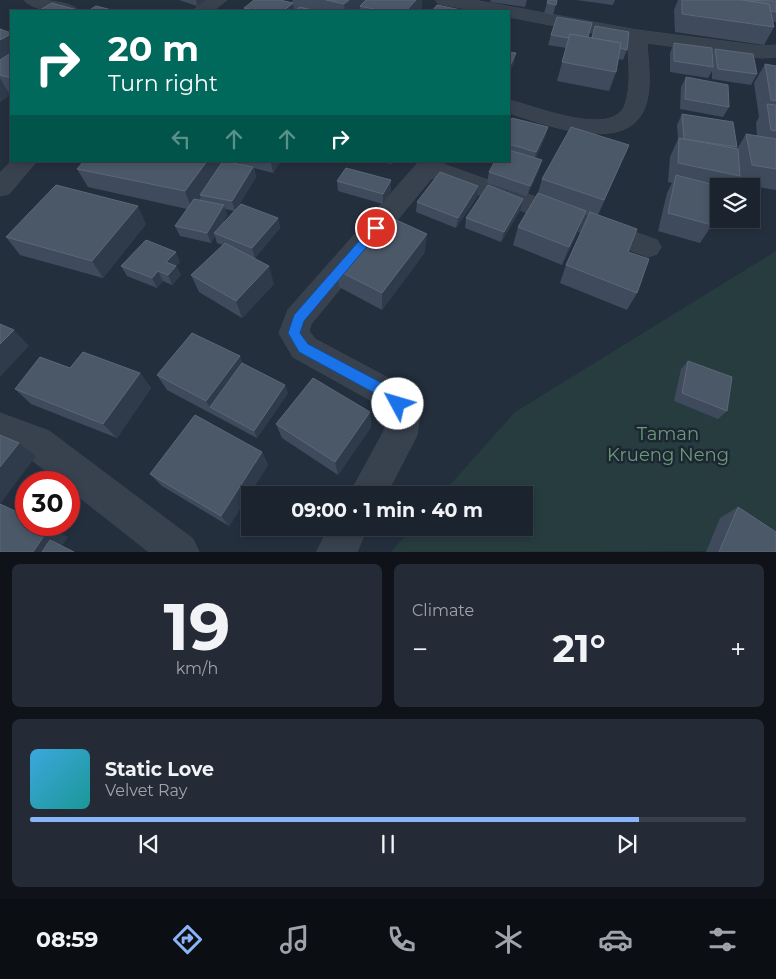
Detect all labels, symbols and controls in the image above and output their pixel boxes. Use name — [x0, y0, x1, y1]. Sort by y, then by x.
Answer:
text: 20 m — [108, 27, 199, 70]
icon: right — [25, 30, 90, 95]
text: Turn right — [108, 70, 218, 97]
icon: left — [167, 125, 195, 153]
icon: ahead — [220, 125, 248, 153]
icon: ahead — [273, 125, 301, 153]
icon: right — [326, 125, 354, 153]
map controls — [710, 178, 760, 228]
button: layers — [710, 178, 760, 228]
pin — [355, 207, 397, 249]
icon: arrive — [362, 214, 390, 242]
position arrow — [371, 377, 423, 429]
park label: Taman Krueng Neng — [607, 423, 729, 466]
speed limit sign: 30 — [15, 471, 80, 536]
text: 09:00 · 1 min · 40 m — [291, 499, 483, 522]
text: 19 — [164, 587, 230, 666]
text: Climate — [412, 601, 474, 620]
text: 21° — [552, 625, 606, 672]
text: − — [412, 632, 428, 666]
text: + — [730, 632, 746, 666]
text: km/h — [176, 659, 218, 678]
text: Static Love — [105, 758, 214, 781]
text: Velvet Ray — [105, 781, 187, 800]
icon: previous — [135, 830, 163, 858]
icon: pause — [374, 830, 402, 858]
icon: next — [613, 830, 641, 858]
icon: directions — [170, 922, 205, 957]
icon: music — [277, 922, 312, 957]
icon: phone — [384, 922, 419, 957]
icon: climate — [491, 922, 526, 957]
icon: car — [598, 922, 633, 957]
icon: filters — [705, 922, 740, 957]
text: 08:59 — [36, 926, 98, 953]

